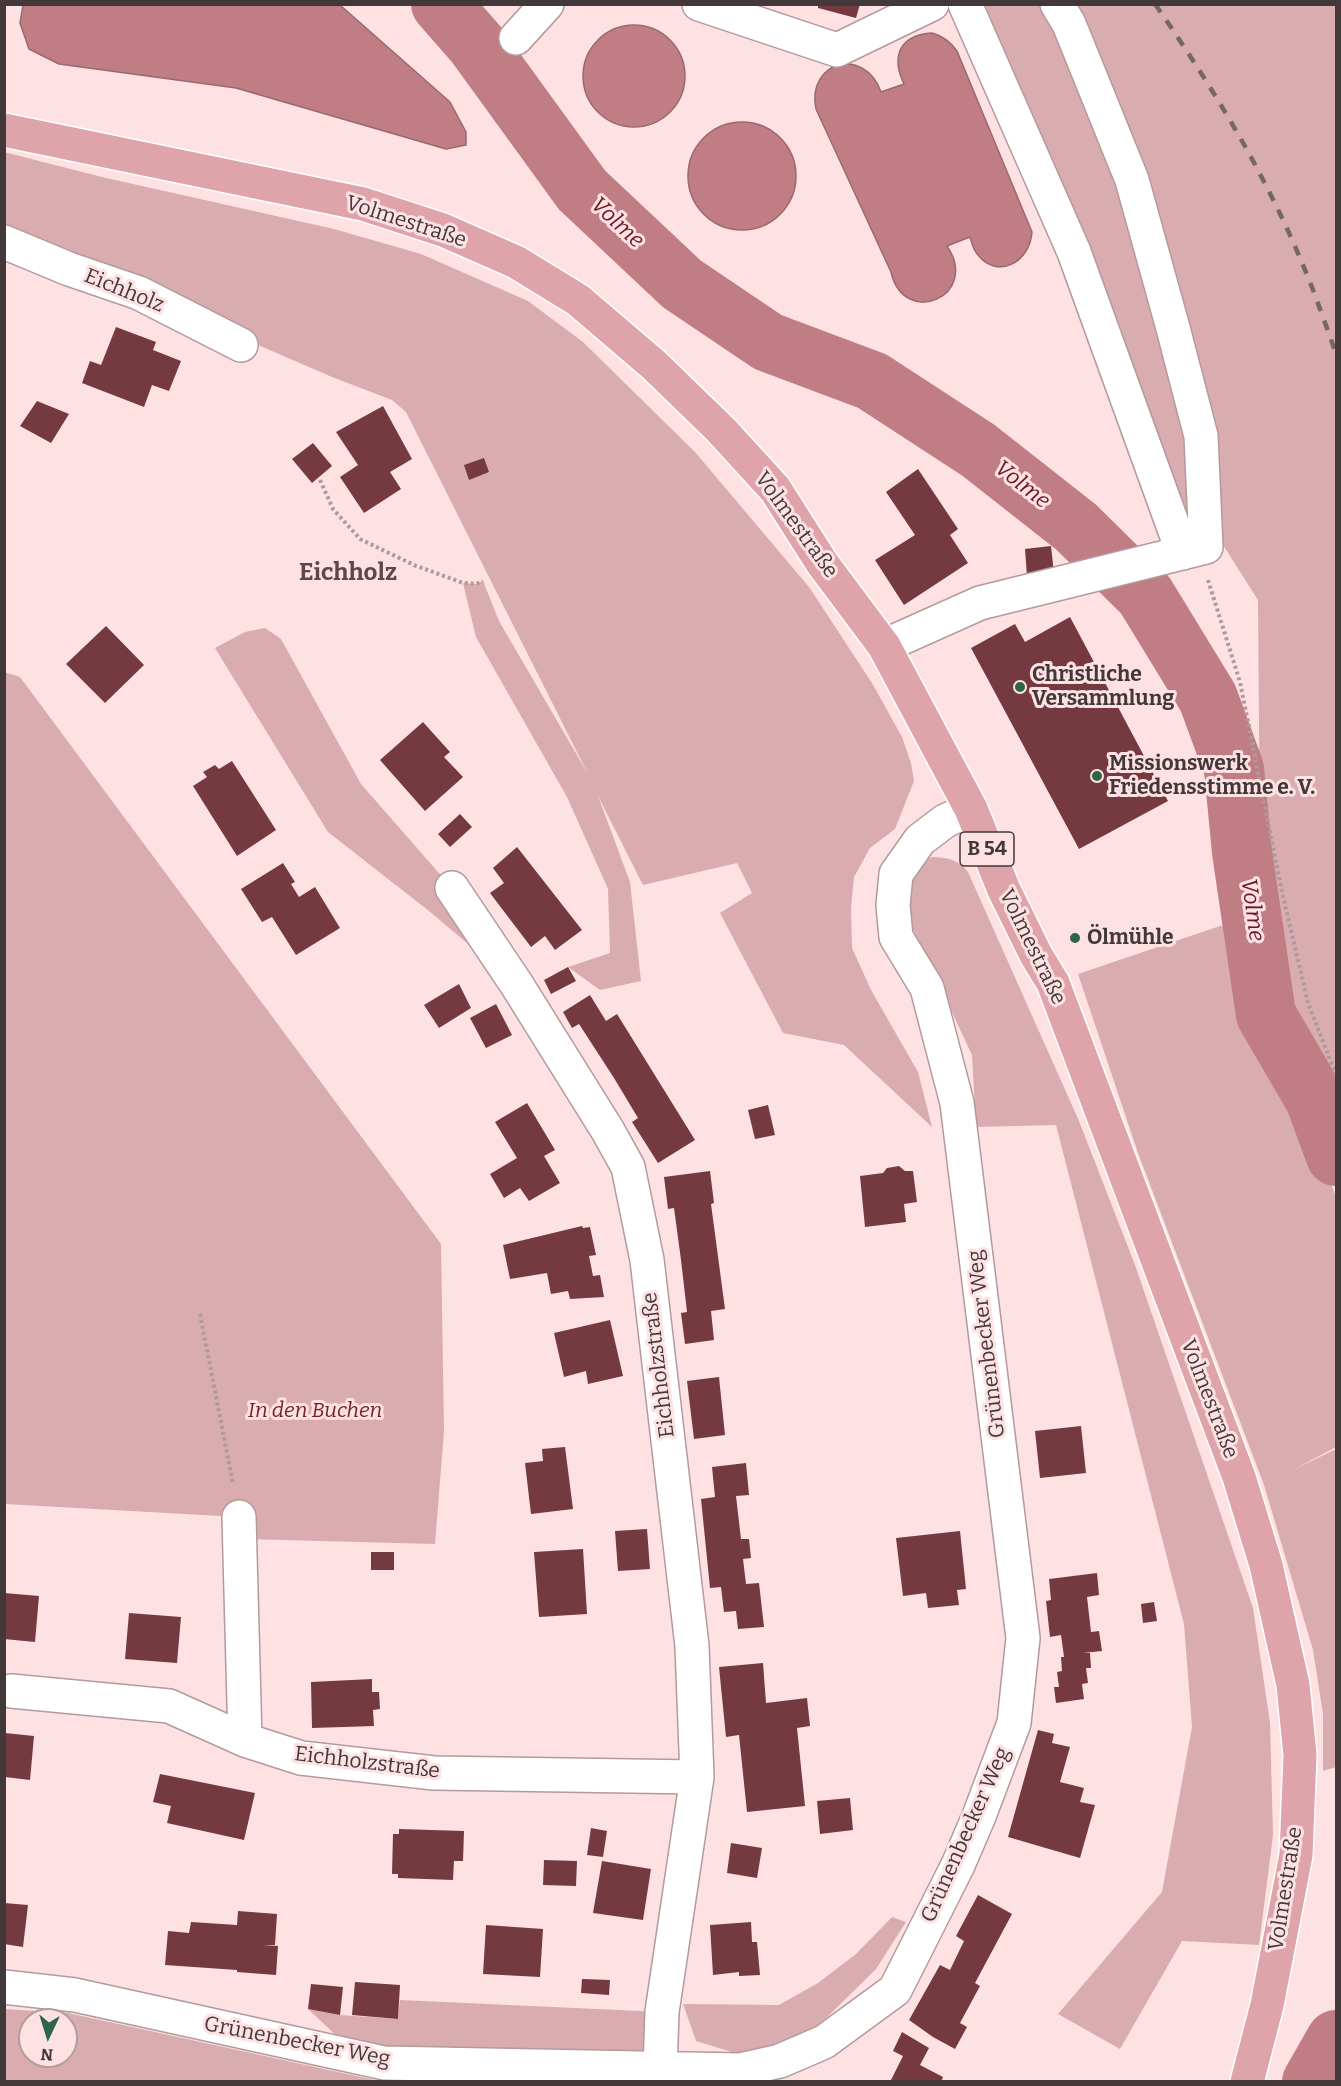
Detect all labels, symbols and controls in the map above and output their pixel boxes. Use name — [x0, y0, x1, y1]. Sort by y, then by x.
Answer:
street label: Volmestraße — [342, 191, 470, 253]
water label: Volme — [585, 192, 649, 254]
street label: Eichholz — [80, 264, 168, 318]
water label: Volme — [989, 455, 1055, 515]
street label: Volmestraße — [749, 467, 843, 583]
district label: Eichholz — [299, 559, 397, 587]
place label: Christliche Versammlung — [1032, 662, 1174, 712]
marker: Christliche Versammlung — [1013, 680, 1027, 694]
place label: Missionswerk Friedensstimme e. V. — [1109, 751, 1315, 801]
marker: Missionswerk Friedensstimme e. V. — [1090, 769, 1104, 783]
road number: B 54 — [960, 832, 1014, 866]
water label: Volme — [1235, 877, 1269, 943]
street label: Volmestraße — [993, 885, 1071, 1009]
place label: Ölmühle — [1087, 925, 1173, 951]
marker: Ölmühle — [1068, 931, 1082, 945]
street label: Grünenbecker Weg — [963, 1249, 1011, 1439]
street label: Eichholzstraße — [638, 1291, 680, 1439]
street label: Volmestraße — [1175, 1336, 1243, 1462]
park label: In den Buchen — [248, 1398, 382, 1424]
street label: Eichholzstraße — [293, 1742, 441, 1784]
street label: Grünenbecker Weg — [916, 1743, 1016, 1927]
street label: Volmestraße — [1264, 1825, 1308, 1953]
north arrow — [18, 2008, 78, 2068]
street label: Grünenbecker Weg — [202, 2012, 392, 2072]
text: N — [40, 2045, 54, 2064]

